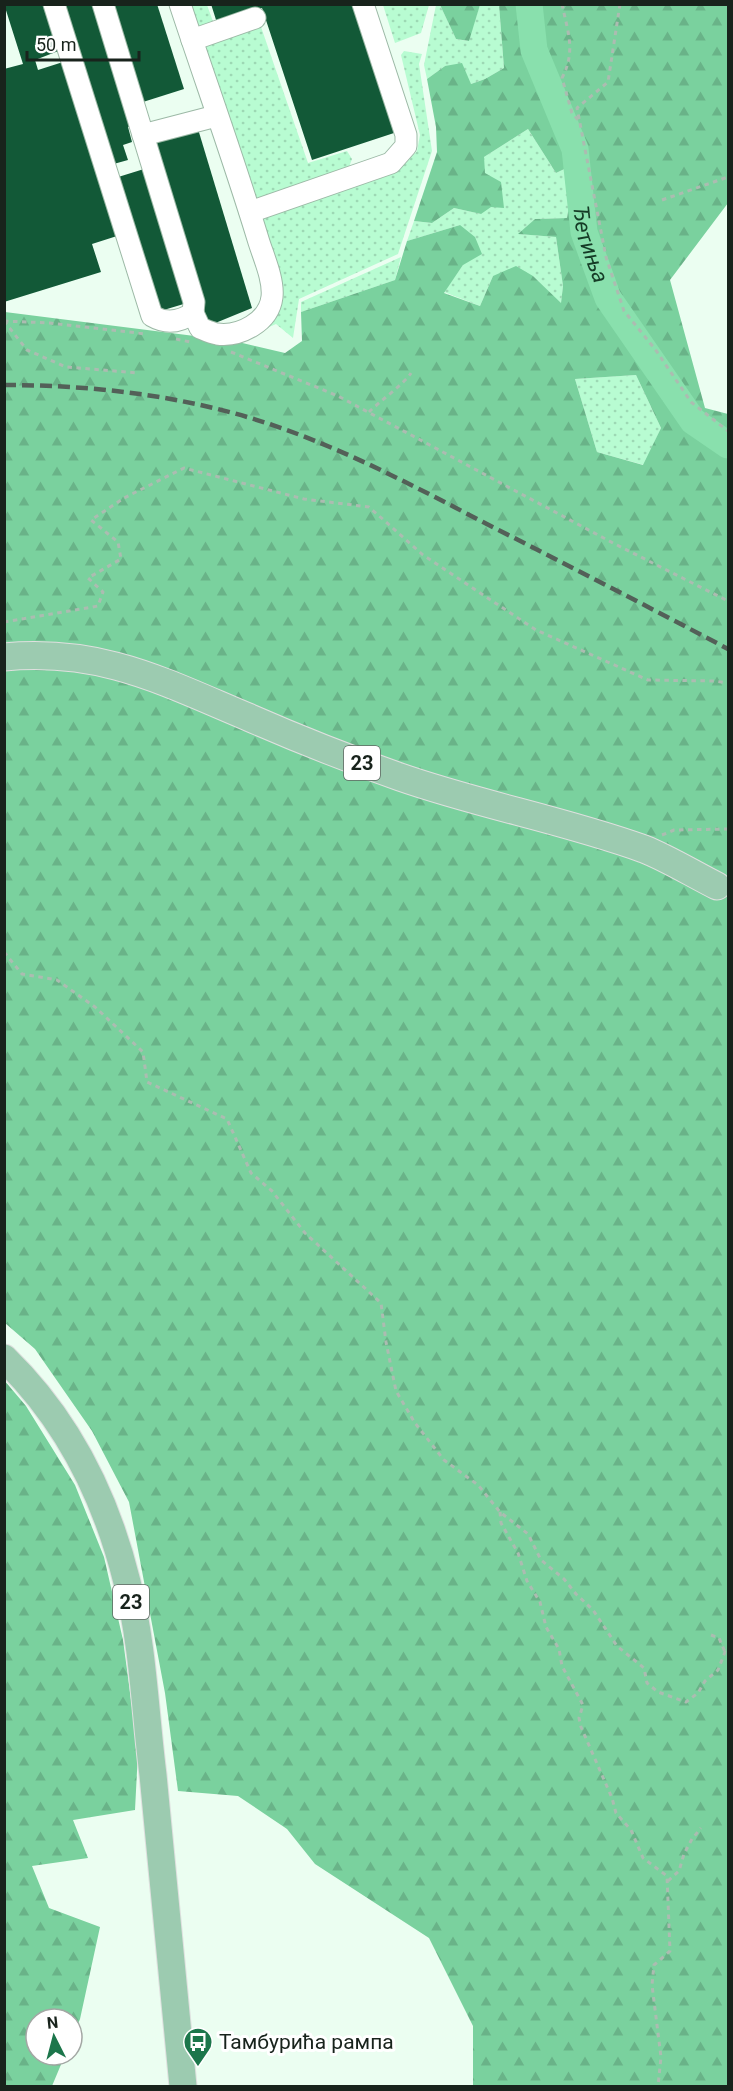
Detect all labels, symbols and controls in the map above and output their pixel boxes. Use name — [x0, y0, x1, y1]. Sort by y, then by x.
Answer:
scale bar — [27, 24, 140, 62]
text: 50 m — [36, 34, 76, 55]
water label: Ђетиња — [569, 204, 614, 286]
road number: 23 — [344, 746, 380, 780]
road number: 23 — [113, 1585, 149, 1619]
north arrow — [24, 2007, 84, 2067]
text: N — [46, 2013, 59, 2033]
bus stop icon: Тамбурића рампа — [182, 2026, 214, 2068]
place label: Тамбурића рампа — [219, 2030, 394, 2054]

